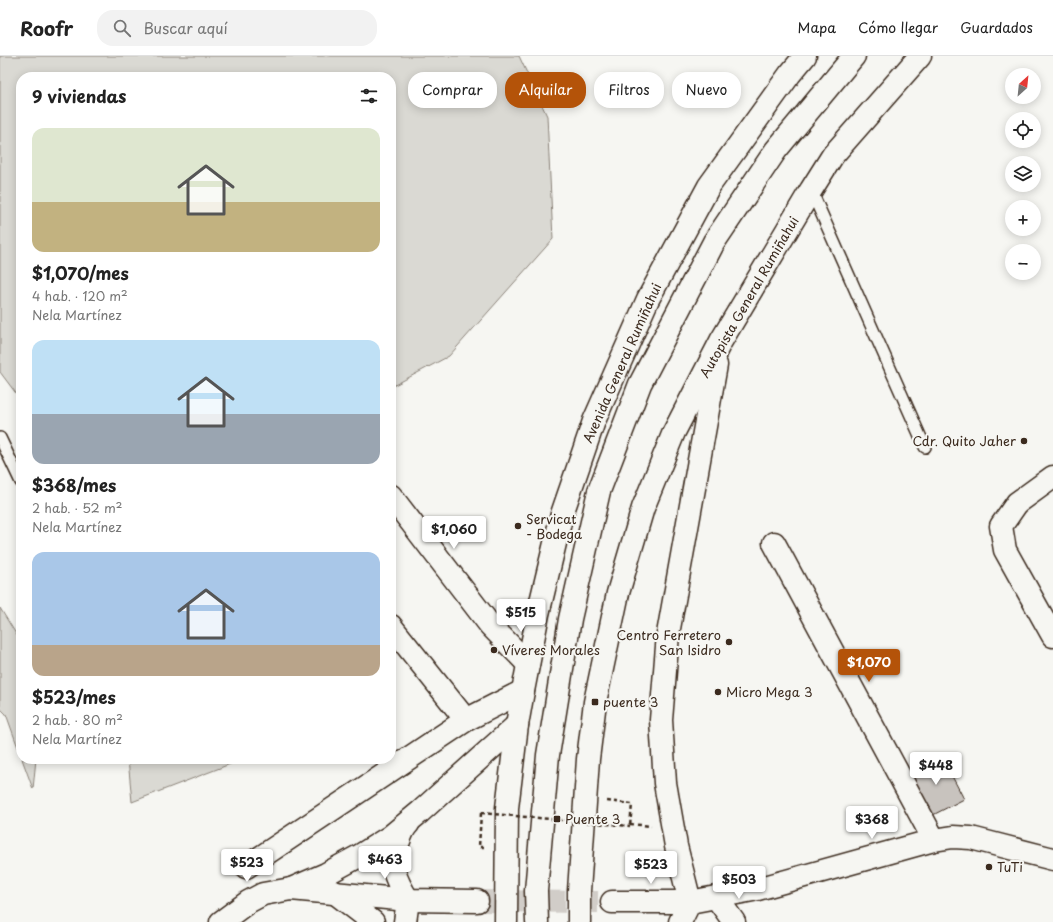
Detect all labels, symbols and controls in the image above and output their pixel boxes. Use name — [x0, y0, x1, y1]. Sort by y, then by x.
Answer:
search box — [97, 10, 377, 46]
text: Roofr — [20, 14, 73, 42]
text: Buscar aquí — [143, 16, 228, 39]
icon: search — [111, 17, 133, 39]
text: Mapa — [798, 17, 836, 38]
text: Cómo llegar — [858, 17, 938, 38]
text: Guardados — [960, 17, 1033, 38]
north arrow — [1005, 68, 1041, 104]
map controls — [1005, 68, 1041, 280]
chip: Comprar — [408, 72, 497, 108]
chip: Alquilar — [505, 72, 586, 108]
chip: Filtros — [594, 72, 664, 108]
chip: Nuevo — [672, 72, 741, 108]
text: 9 viviendas — [32, 83, 127, 109]
icon: filters — [358, 85, 380, 107]
button: locate — [1005, 112, 1041, 148]
icon: home — [170, 154, 242, 226]
button: layers — [1005, 156, 1041, 192]
button: + — [1005, 200, 1041, 236]
street label: Autopista General Rumiñahui — [694, 212, 803, 381]
button: − — [1005, 244, 1041, 280]
text: $1,070/mes — [32, 260, 129, 286]
street label: Avenida General Rumiñahui — [578, 280, 665, 446]
text: 4 hab. · 120 m² — [32, 286, 128, 305]
text: Nela Martínez — [32, 305, 122, 324]
icon: home — [170, 366, 242, 438]
place label: Cdr. Quito Jaher — [912, 431, 1017, 450]
marker: Cdr. Quito Jaher — [1019, 436, 1029, 446]
text: $368/mes — [32, 472, 116, 498]
text: 2 hab. · 52 m² — [32, 498, 123, 517]
place label: Servicat - Bodega — [526, 509, 583, 543]
pin: $1,060 — [421, 516, 487, 550]
text: Nela Martínez — [32, 517, 122, 536]
text: $1,060 — [431, 519, 477, 538]
marker: Servicat - Bodega — [513, 521, 523, 531]
icon: home — [170, 578, 242, 650]
pin: $515 — [497, 599, 545, 633]
text: $515 — [506, 602, 536, 621]
place label: Centro Ferretero San Isidro — [617, 625, 721, 659]
marker: Centro Ferretero San Isidro — [724, 637, 734, 647]
place label: Víveres Morales — [502, 640, 600, 659]
marker: Víveres Morales — [489, 645, 499, 655]
pin: $1,070 — [836, 649, 902, 683]
text: $1,070 — [847, 652, 891, 671]
place label: Micro Mega 3 — [726, 682, 813, 701]
text: $523/mes — [32, 684, 116, 710]
marker: Micro Mega 3 — [713, 687, 723, 697]
place label: puente 3 — [603, 692, 658, 711]
marker: puente 3 — [590, 697, 600, 707]
text: 2 hab. · 80 m² — [32, 710, 123, 729]
text: Nela Martínez — [32, 729, 122, 748]
pin: $448 — [912, 752, 960, 786]
text: $448 — [919, 755, 953, 774]
pin: $368 — [848, 806, 896, 840]
place label: Puente 3 — [565, 809, 620, 828]
text: $368 — [855, 809, 889, 828]
marker: Puente 3 — [552, 814, 562, 824]
pin: $463 — [361, 846, 409, 880]
pin: $523 — [223, 849, 271, 883]
text: $463 — [367, 849, 403, 868]
pin: $523 — [627, 851, 675, 885]
text: $523 — [230, 852, 264, 871]
text: $523 — [634, 854, 668, 873]
place label: TuTi — [997, 857, 1023, 876]
marker: TuTi — [984, 862, 994, 872]
pin: $503 — [715, 866, 763, 900]
text: $503 — [722, 869, 756, 888]

